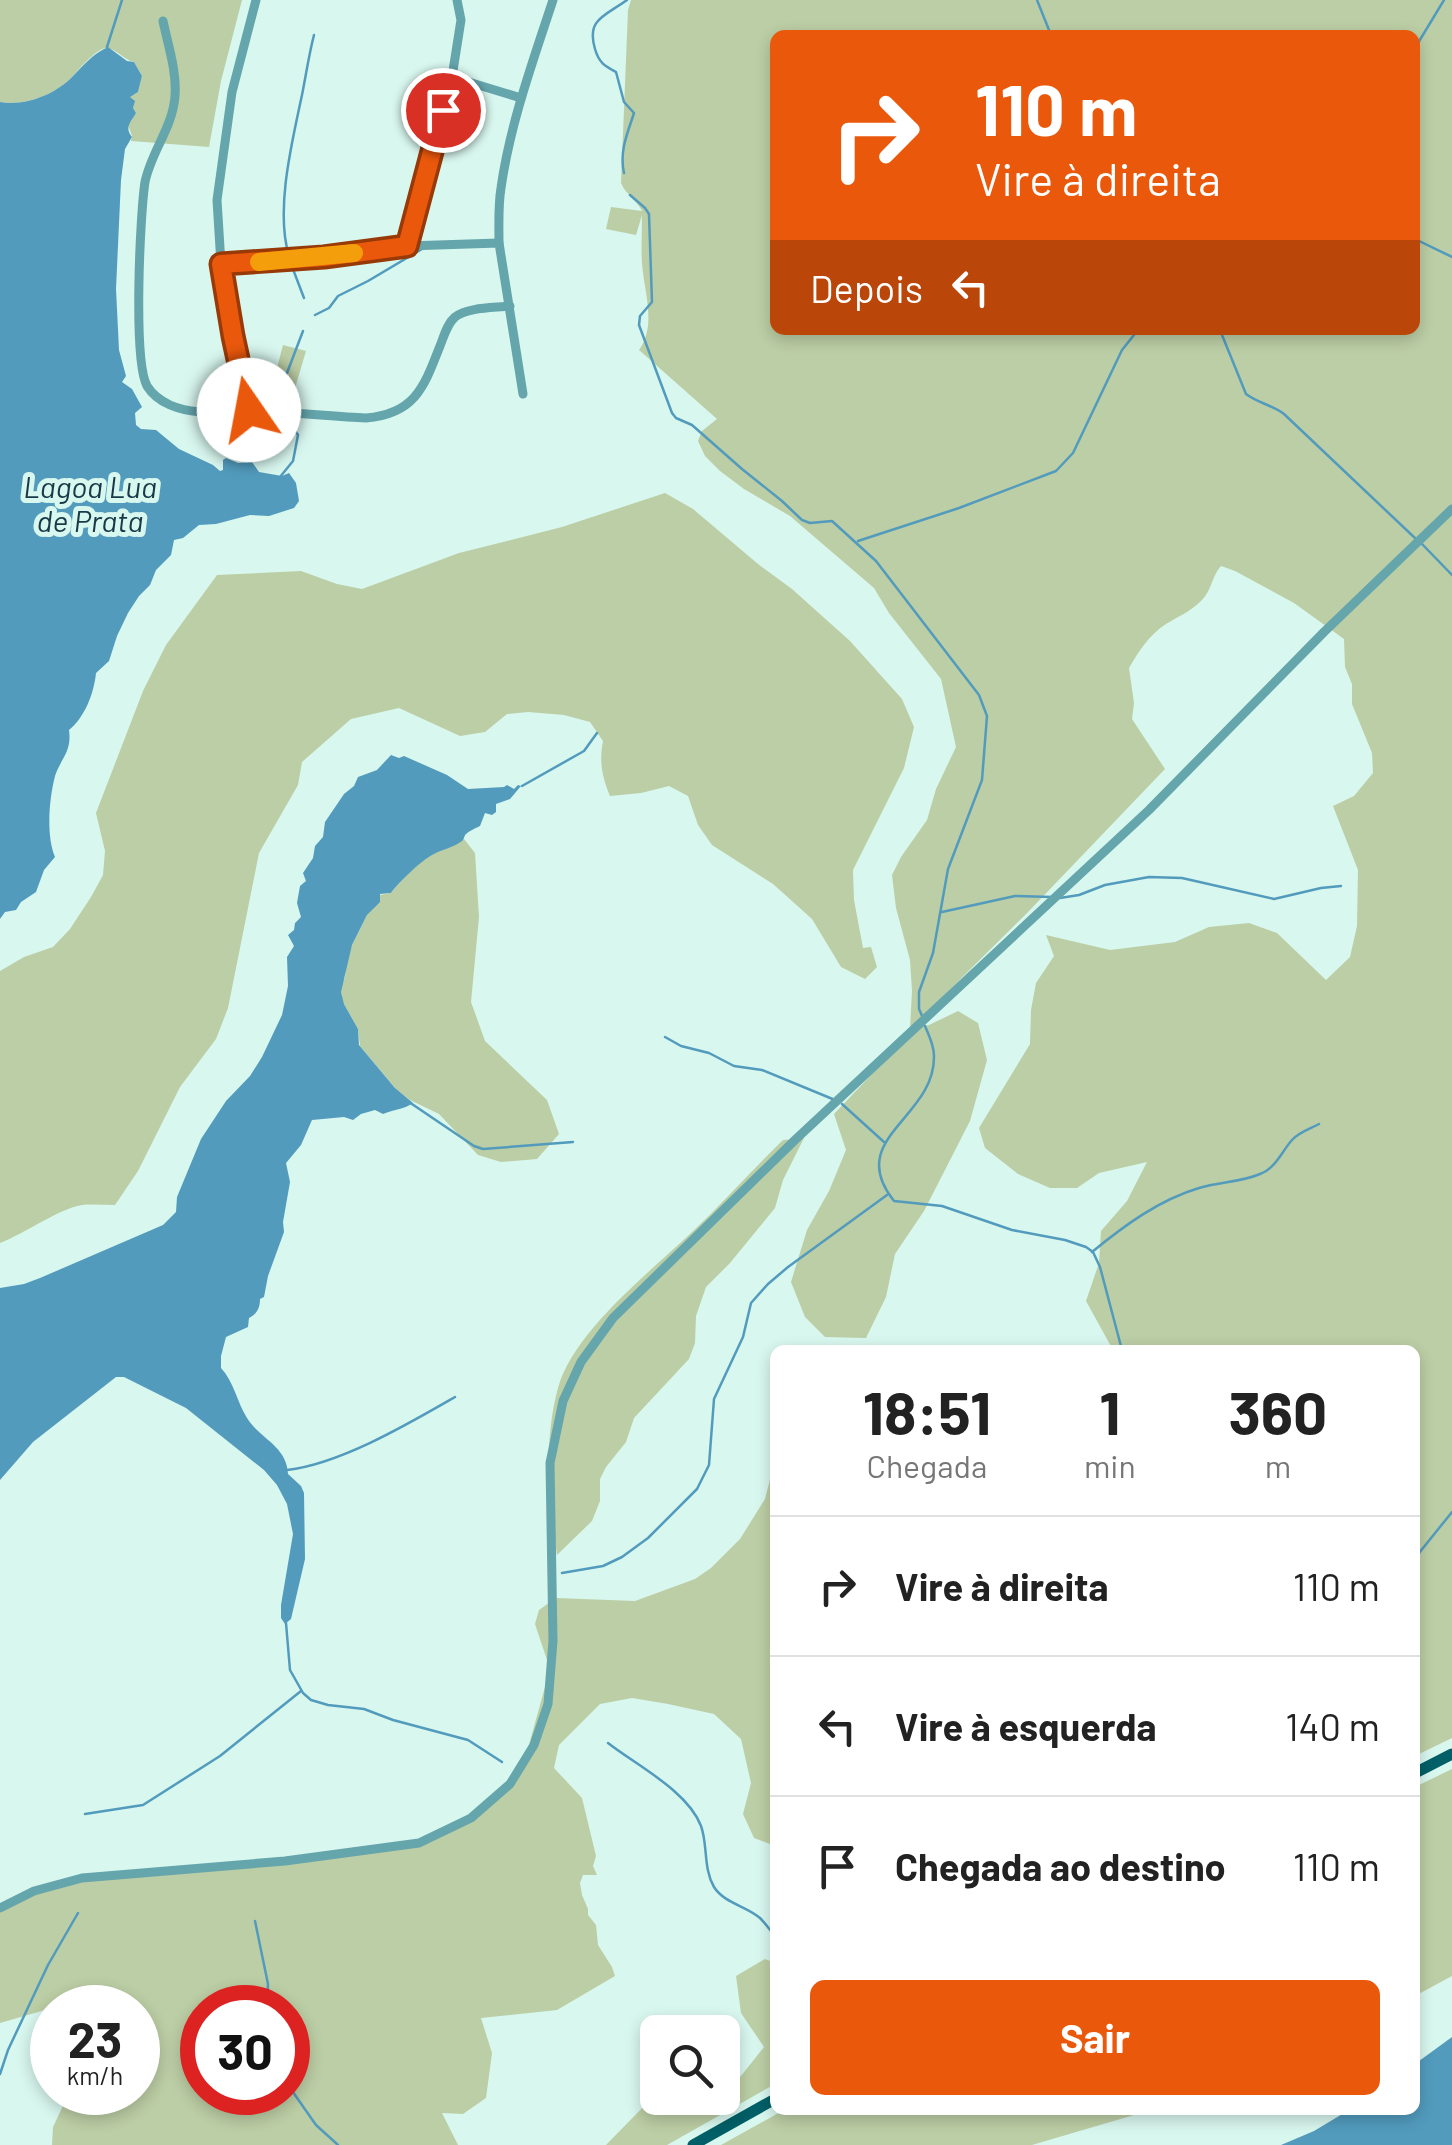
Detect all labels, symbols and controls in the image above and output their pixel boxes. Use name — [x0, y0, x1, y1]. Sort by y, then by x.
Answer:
text: 110 m — [975, 66, 1137, 150]
pin — [401, 68, 486, 153]
icon: right — [810, 70, 940, 200]
icon: arrive — [416, 83, 471, 138]
text: Vire à direita — [975, 151, 1221, 205]
icon: left — [943, 260, 998, 315]
text: Depois — [810, 265, 923, 311]
position arrow — [197, 358, 301, 462]
water label: Lagoa Lua de Prata — [23, 468, 157, 538]
text: 18:51 — [863, 1375, 991, 1447]
text: 1 — [1099, 1375, 1120, 1447]
text: 360 — [1228, 1375, 1327, 1447]
text: Chegada — [867, 1446, 987, 1484]
text: min — [1084, 1446, 1136, 1484]
text: m — [1265, 1446, 1291, 1484]
icon: right — [810, 1559, 865, 1614]
text: Vire à direita — [895, 1563, 1109, 1609]
text: 110 m — [1293, 1563, 1380, 1609]
icon: left — [810, 1699, 865, 1754]
text: Vire à esquerda — [895, 1703, 1157, 1749]
text: 140 m — [1285, 1703, 1380, 1749]
icon: arrive — [810, 1839, 865, 1894]
text: Chegada ao destino — [895, 1843, 1226, 1889]
text: 110 m — [1293, 1843, 1380, 1889]
button: Sair — [810, 1980, 1380, 2095]
speed limit sign: 30 — [180, 1985, 310, 2115]
text: 23 — [68, 2008, 122, 2068]
map controls — [640, 2015, 740, 2115]
button: search — [640, 2015, 740, 2115]
text: km/h — [67, 2060, 123, 2090]

